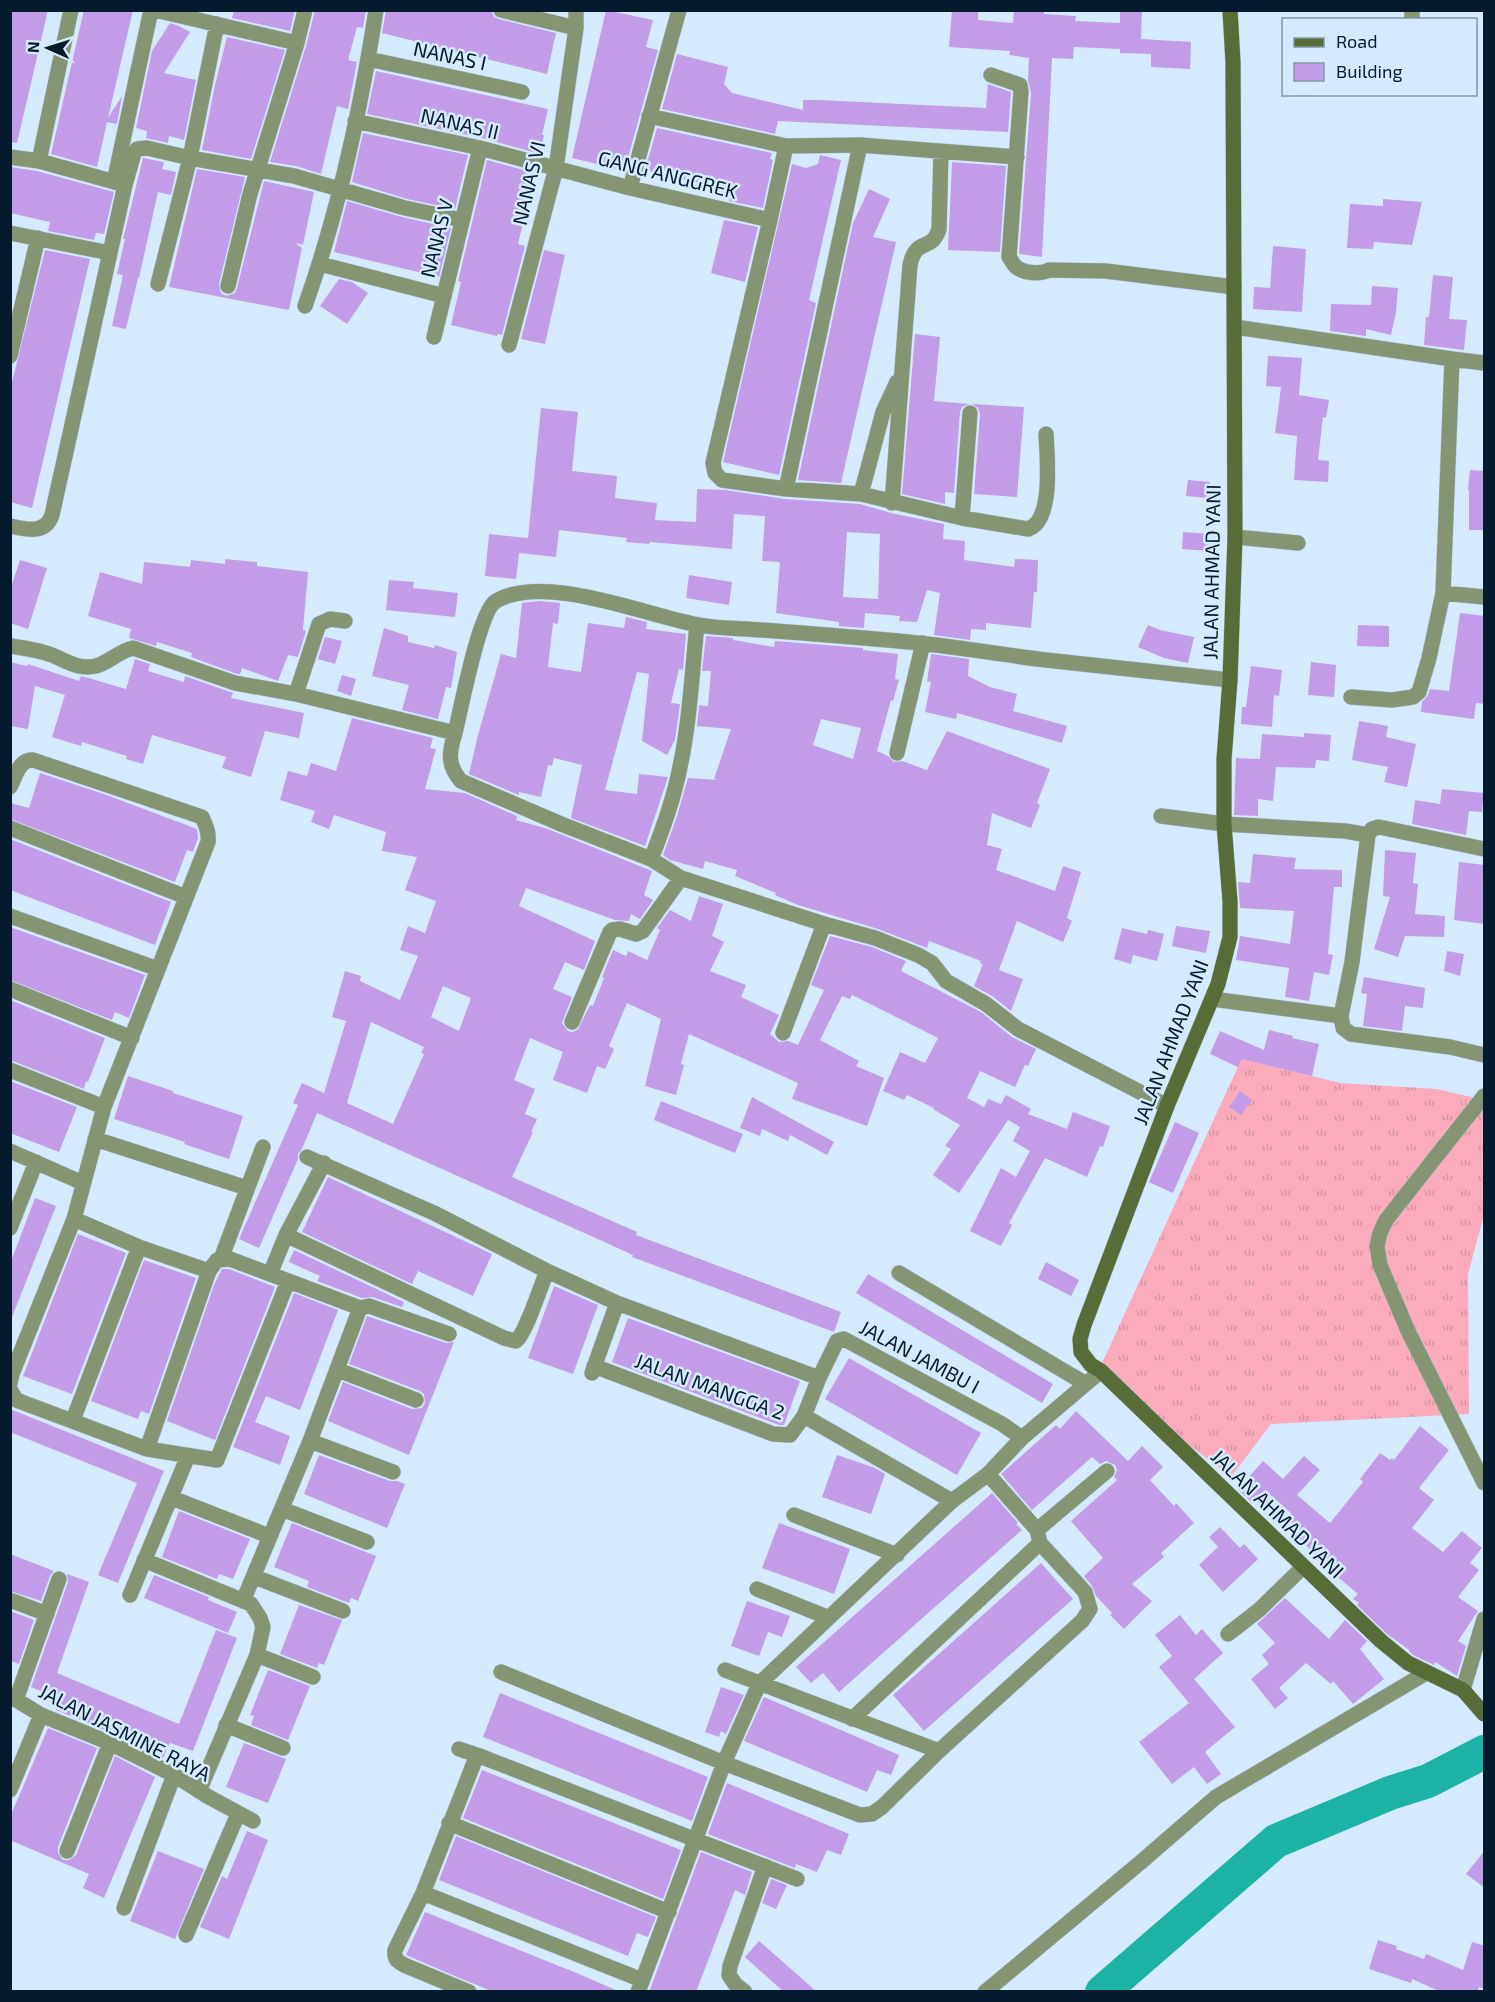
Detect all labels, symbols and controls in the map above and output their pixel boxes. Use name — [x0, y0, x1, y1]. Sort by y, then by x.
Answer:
north arrow — [18, 18, 78, 78]
legend — [1282, 18, 1477, 96]
text: Road — [1336, 30, 1377, 52]
street label: NANAS I — [411, 36, 489, 74]
text: N — [23, 41, 42, 53]
text: Building — [1336, 60, 1403, 82]
street label: NANAS II — [419, 102, 501, 144]
street label: NANAS VI — [507, 139, 549, 227]
street label: GANG ANGGREK — [596, 145, 740, 203]
street label: NANAS V — [415, 196, 457, 280]
street label: JALAN AHMAD YANI — [1197, 484, 1225, 660]
street label: JALAN AHMAD YANI — [1127, 956, 1213, 1128]
street label: JALAN JAMBU I — [856, 1314, 984, 1398]
street label: JALAN MANGGA 2 — [632, 1348, 788, 1424]
street label: JALAN AHMAD YANI — [1207, 1444, 1349, 1582]
street label: JALAN JASMINE RAYA — [35, 1678, 215, 1786]

